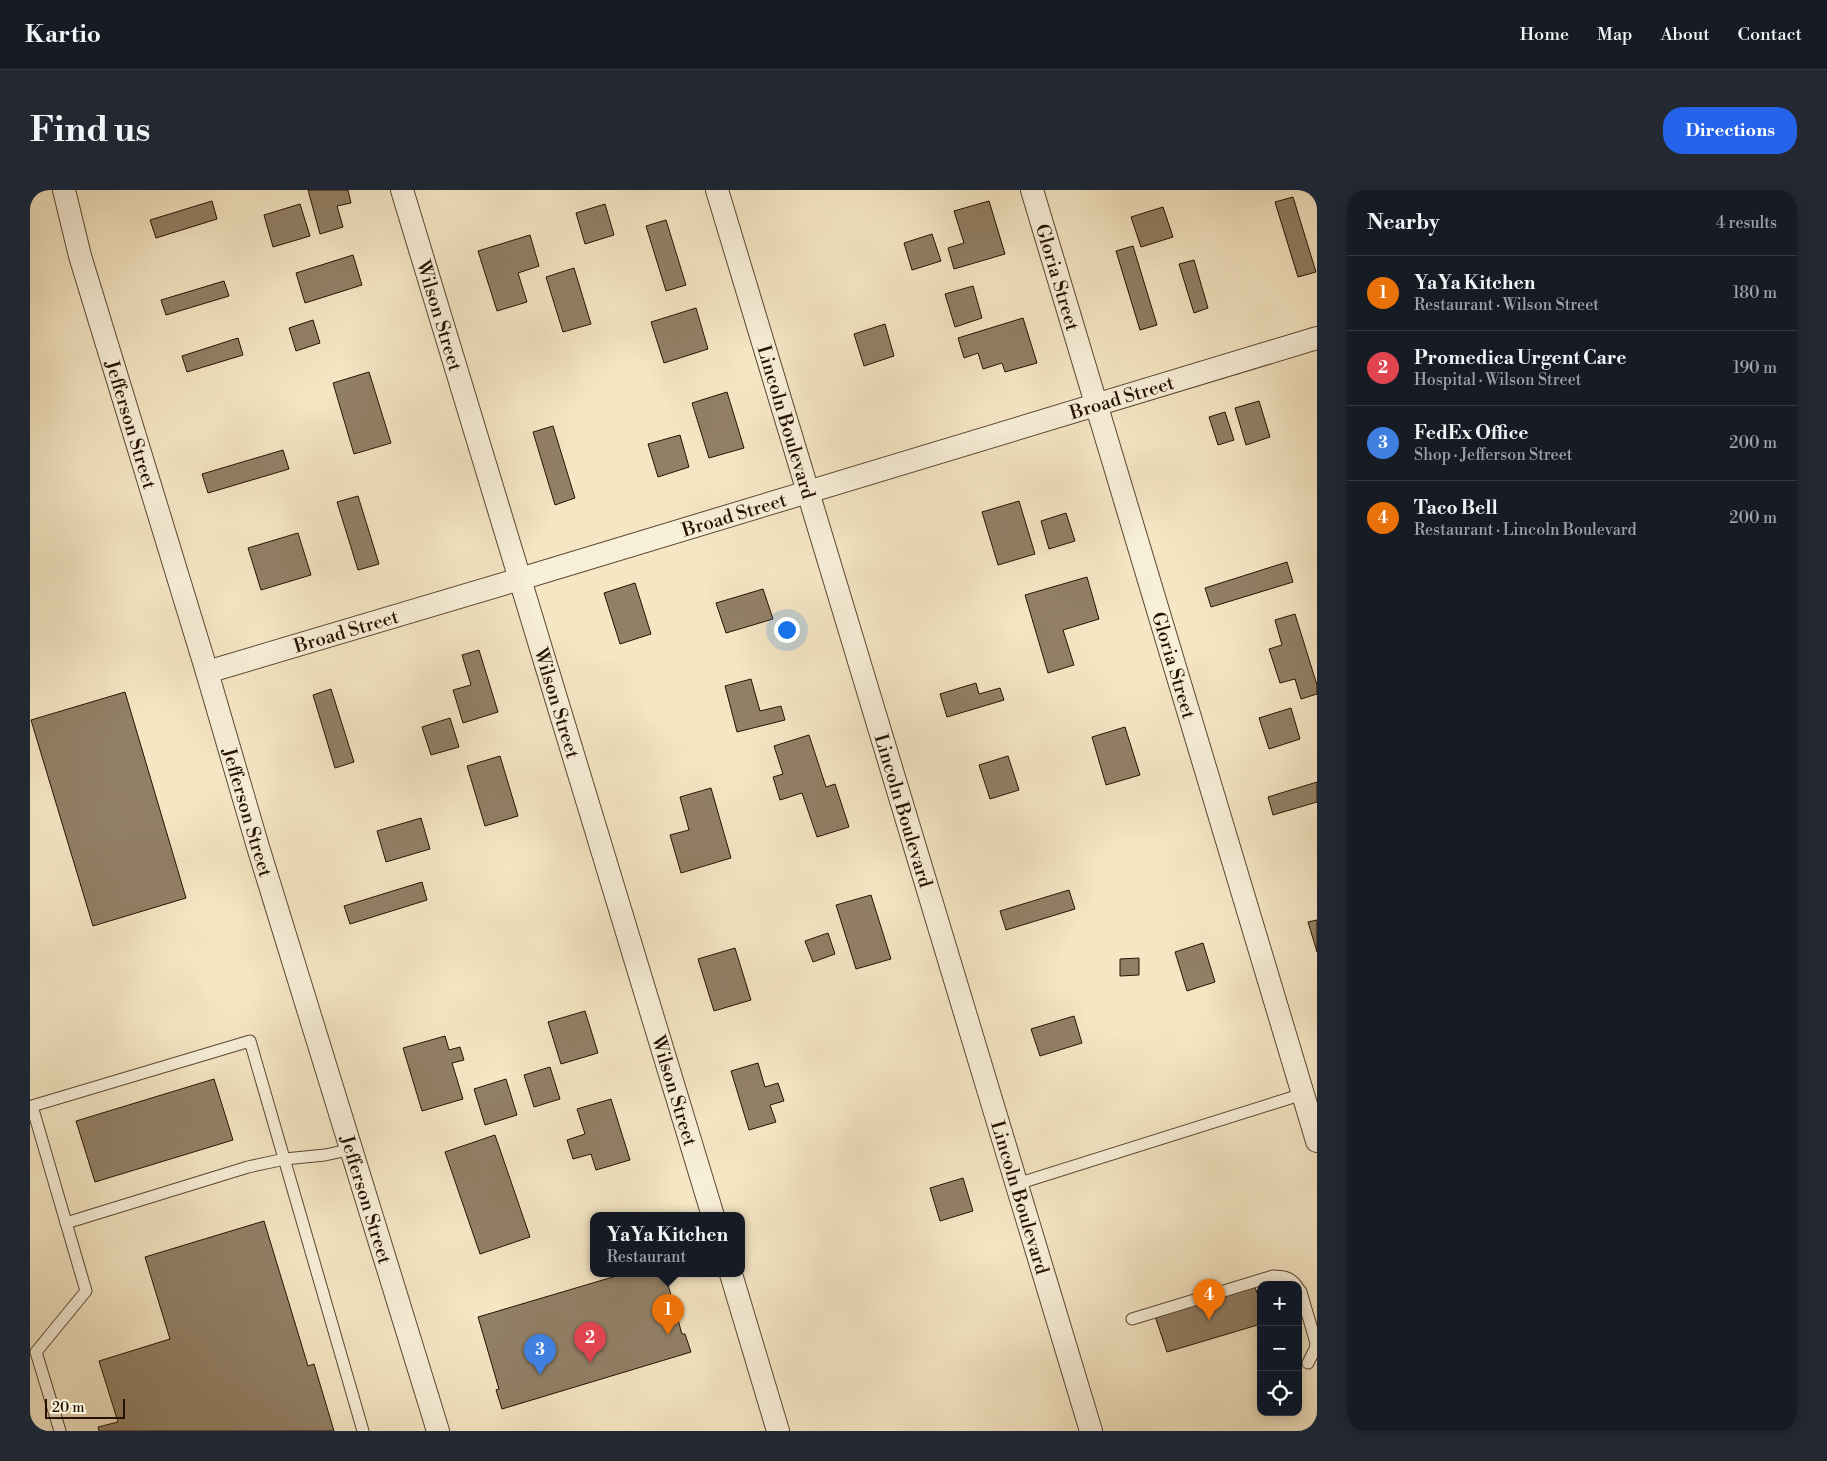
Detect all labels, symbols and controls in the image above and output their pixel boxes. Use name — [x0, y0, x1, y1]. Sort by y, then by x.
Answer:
text: Kartio — [25, 20, 101, 50]
text: Home — [1520, 23, 1569, 46]
text: Map — [1597, 23, 1633, 46]
text: About — [1661, 23, 1710, 46]
text: Contact — [1738, 23, 1802, 46]
button: Directions — [1663, 107, 1797, 154]
text: Find us — [30, 109, 150, 152]
text: Nearby — [1367, 210, 1440, 236]
text: 4 results — [1716, 213, 1777, 233]
street label: Gloria Street — [1030, 221, 1085, 334]
street label: Wilson Street — [411, 256, 467, 374]
text: YaYa Kitchen — [1414, 271, 1535, 295]
text: 1 — [1379, 283, 1387, 303]
text: 180 m — [1733, 283, 1777, 303]
text: Restaurant · Wilson Street — [1414, 295, 1599, 315]
street label: Lincoln Boulevard — [751, 342, 820, 502]
text: Promedica Urgent Care — [1414, 346, 1627, 370]
street label: Jefferson Street — [99, 356, 161, 492]
text: 2 — [1378, 358, 1388, 378]
text: 190 m — [1733, 358, 1777, 378]
text: Hospital · Wilson Street — [1414, 370, 1581, 390]
street label: Broad Street — [1066, 371, 1177, 425]
text: FedEx Office — [1414, 421, 1528, 445]
text: 3 — [1378, 433, 1388, 453]
text: 200 m — [1729, 433, 1777, 453]
text: Shop · Jefferson Street — [1414, 445, 1572, 465]
street label: Broad Street — [678, 488, 790, 543]
text: Taco Bell — [1414, 496, 1498, 520]
text: 4 — [1378, 508, 1388, 528]
text: 200 m — [1729, 508, 1777, 528]
text: Restaurant · Lincoln Boulevard — [1414, 520, 1637, 540]
street label: Broad Street — [290, 605, 402, 659]
street label: Gloria Street — [1146, 609, 1201, 722]
your location — [774, 617, 800, 643]
street label: Wilson Street — [528, 644, 585, 762]
street label: Lincoln Boulevard — [869, 731, 938, 891]
street label: Jefferson Street — [216, 744, 278, 880]
street label: Wilson Street — [646, 1032, 702, 1149]
street label: Lincoln Boulevard — [985, 1118, 1054, 1277]
street label: Jefferson Street — [334, 1132, 397, 1267]
popup — [590, 1212, 745, 1277]
text: YaYa Kitchen — [607, 1223, 728, 1247]
text: Restaurant — [607, 1247, 686, 1267]
pin: 4 — [1193, 1279, 1225, 1320]
map controls — [1257, 1281, 1302, 1416]
button: + — [1257, 1281, 1302, 1326]
pin: 1 — [652, 1294, 684, 1335]
pin: 2 — [574, 1322, 606, 1363]
button: − — [1257, 1326, 1302, 1371]
pin: 3 — [524, 1334, 556, 1375]
button: locate — [1257, 1371, 1302, 1416]
scale bar — [45, 1396, 125, 1419]
text: 20 m — [52, 1399, 84, 1417]

